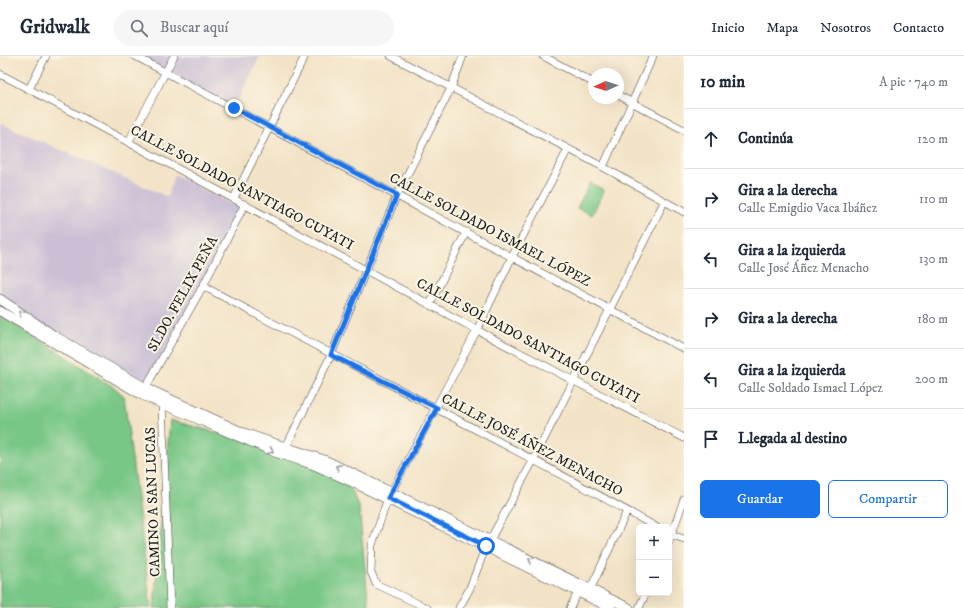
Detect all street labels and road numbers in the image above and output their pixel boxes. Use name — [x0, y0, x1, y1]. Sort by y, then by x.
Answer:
street label: CALLE SOLDADO SANTIAGO CUYATI — [127, 121, 357, 255]
street label: CALLE SOLDADO ISMAEL LÓPEZ — [386, 169, 594, 291]
street label: SLDO. FELIX PEÑA — [144, 232, 223, 355]
street label: CALLE SOLDADO SANTIAGO CUYATI — [413, 274, 643, 408]
street label: CALLE JOSÉ ÁÑEZ MENACHO — [438, 389, 626, 501]
street label: CAMINO A SAN LUCAS — [141, 427, 165, 577]

